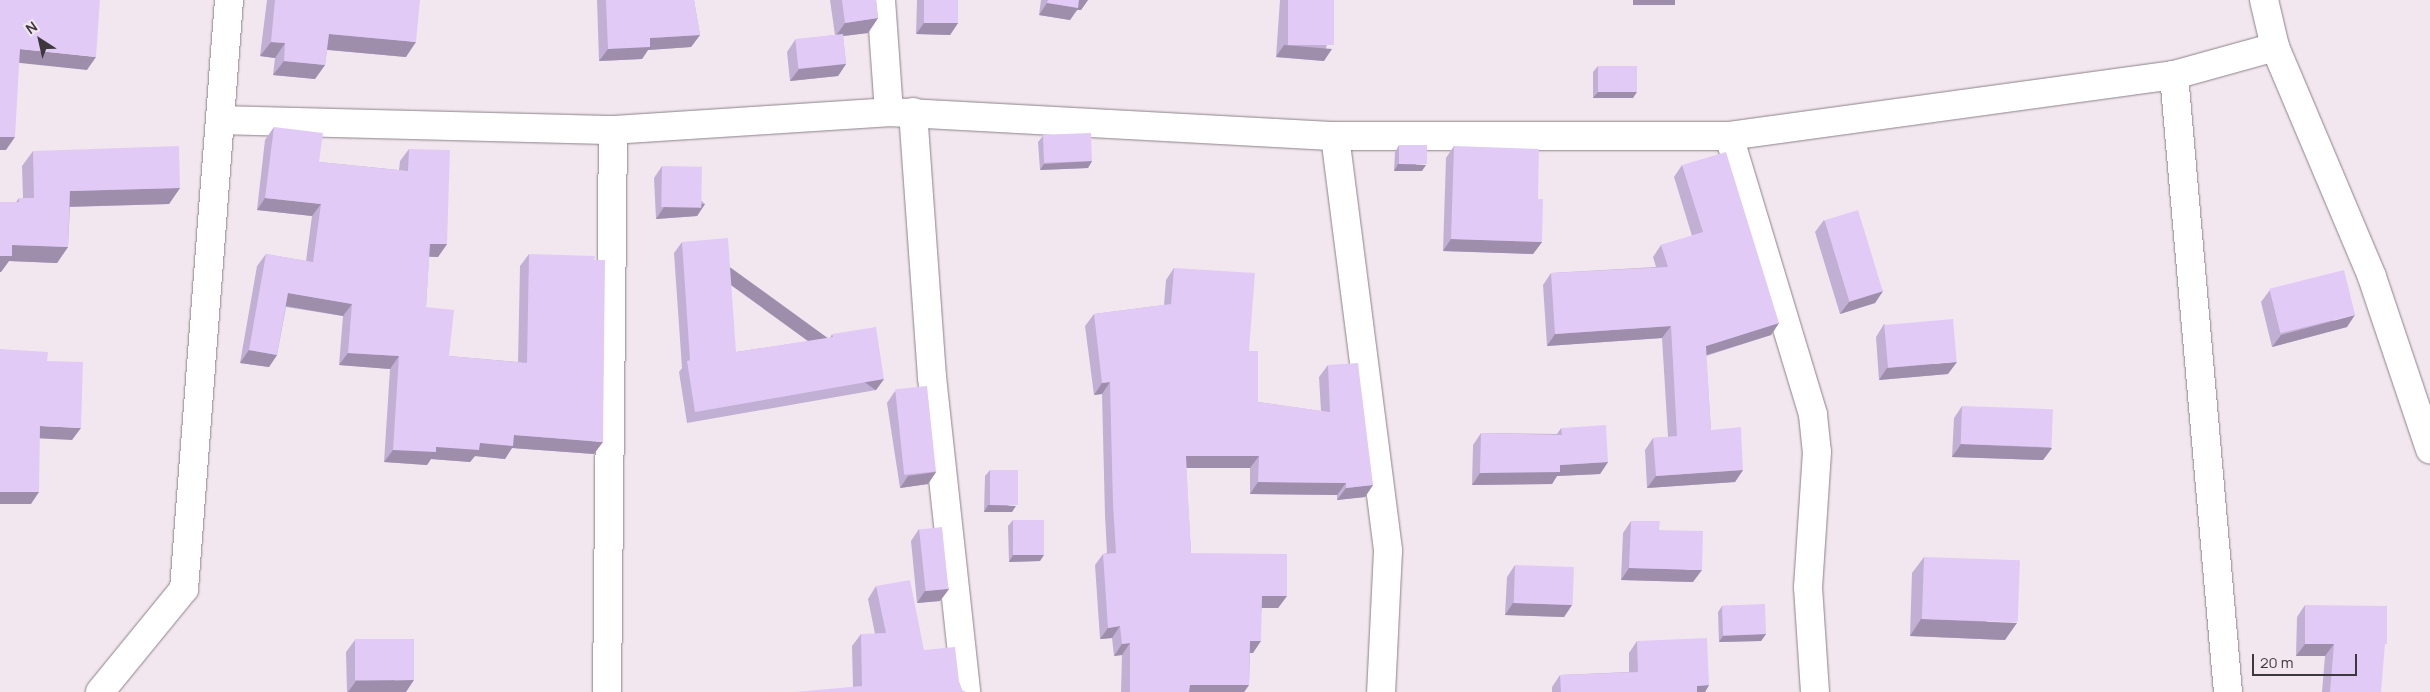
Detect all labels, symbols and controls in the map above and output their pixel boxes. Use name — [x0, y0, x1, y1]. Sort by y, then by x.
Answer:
north arrow — [15, 15, 65, 65]
text: N — [22, 17, 41, 38]
scale bar — [2255, 644, 2360, 676]
text: 20 m — [2260, 652, 2293, 673]

